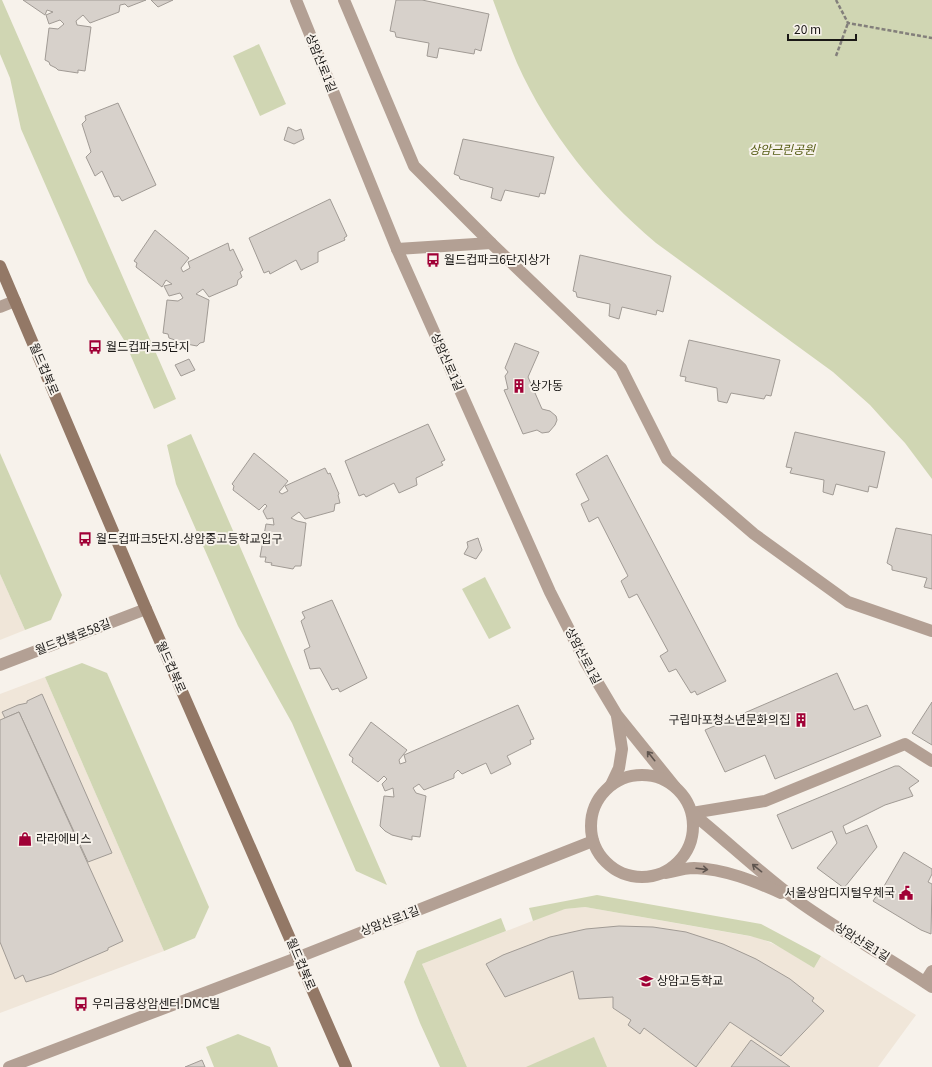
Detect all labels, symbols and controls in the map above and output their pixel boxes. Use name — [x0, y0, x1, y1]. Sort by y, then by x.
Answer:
scale bar — [788, 16, 856, 42]
text: 20 m — [794, 20, 821, 37]
street label: 상암산로1길 — [303, 31, 342, 94]
park label: 상암근린공원 — [749, 140, 816, 157]
place label: 월드컵파크6단지상가 — [444, 250, 550, 267]
bus stop icon: 월드컵파크6단지상가 — [425, 252, 441, 268]
street label: 상암산로1길 — [428, 330, 469, 393]
place label: 월드컵파크5단지 — [106, 337, 190, 354]
bus stop icon: 월드컵파크5단지 — [87, 339, 103, 355]
street label: 월드컵북로 — [27, 340, 64, 397]
place label: 상가동 — [530, 376, 563, 393]
building icon: 상가동 — [511, 378, 527, 394]
place label: 월드컵파크5단지.상암중고등학교입구 — [96, 529, 283, 546]
bus stop icon: 월드컵파크5단지.상암중고등학교입구 — [77, 531, 93, 547]
street label: 월드컵북로58길 — [32, 613, 113, 658]
street label: 상암산로1길 — [562, 624, 606, 687]
street label: 월드컵북로 — [153, 638, 191, 695]
place label: 구립마포청소년문화의집 — [669, 710, 790, 727]
building icon: 구립마포청소년문화의집 — [793, 712, 809, 728]
one-way arrow — [646, 751, 655, 762]
place label: 라라에비스 — [36, 829, 91, 846]
shop icon: 라라에비스 — [17, 831, 33, 847]
one-way arrow — [751, 864, 762, 873]
one-way arrow — [695, 865, 708, 873]
place label: 서울상암디지털우체국 — [785, 883, 895, 900]
public building icon: 서울상암디지털우체국 — [898, 885, 914, 901]
street label: 상암산로1길 — [358, 901, 421, 939]
street label: 상암산로1길 — [832, 917, 894, 964]
street label: 월드컵북로 — [284, 935, 321, 992]
place label: 상암고등학교 — [657, 971, 723, 988]
school or university icon: 상암고등학교 — [638, 973, 654, 989]
place label: 우리금융상암센터.DMC빌 — [92, 994, 220, 1011]
bus stop icon: 우리금융상암센터.DMC빌 — [73, 996, 89, 1012]

